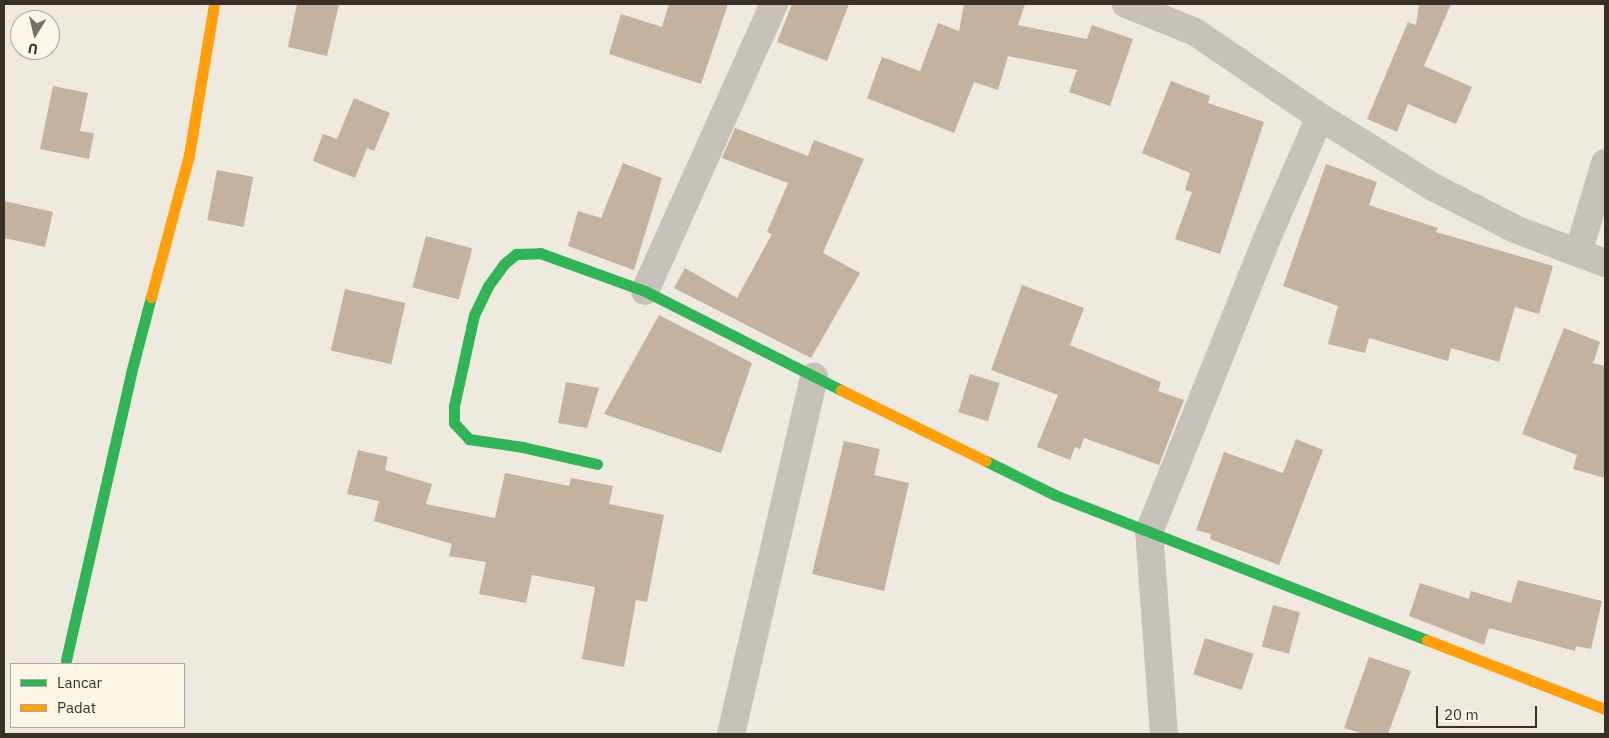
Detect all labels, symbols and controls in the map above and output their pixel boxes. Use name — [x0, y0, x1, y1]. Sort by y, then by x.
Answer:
north arrow — [10, 10, 60, 60]
text: U — [27, 39, 39, 58]
legend — [10, 663, 185, 728]
text: Lancar — [57, 673, 102, 692]
scale bar — [1439, 696, 1540, 728]
text: Padat — [57, 698, 96, 717]
text: 20 m — [1444, 705, 1479, 724]

